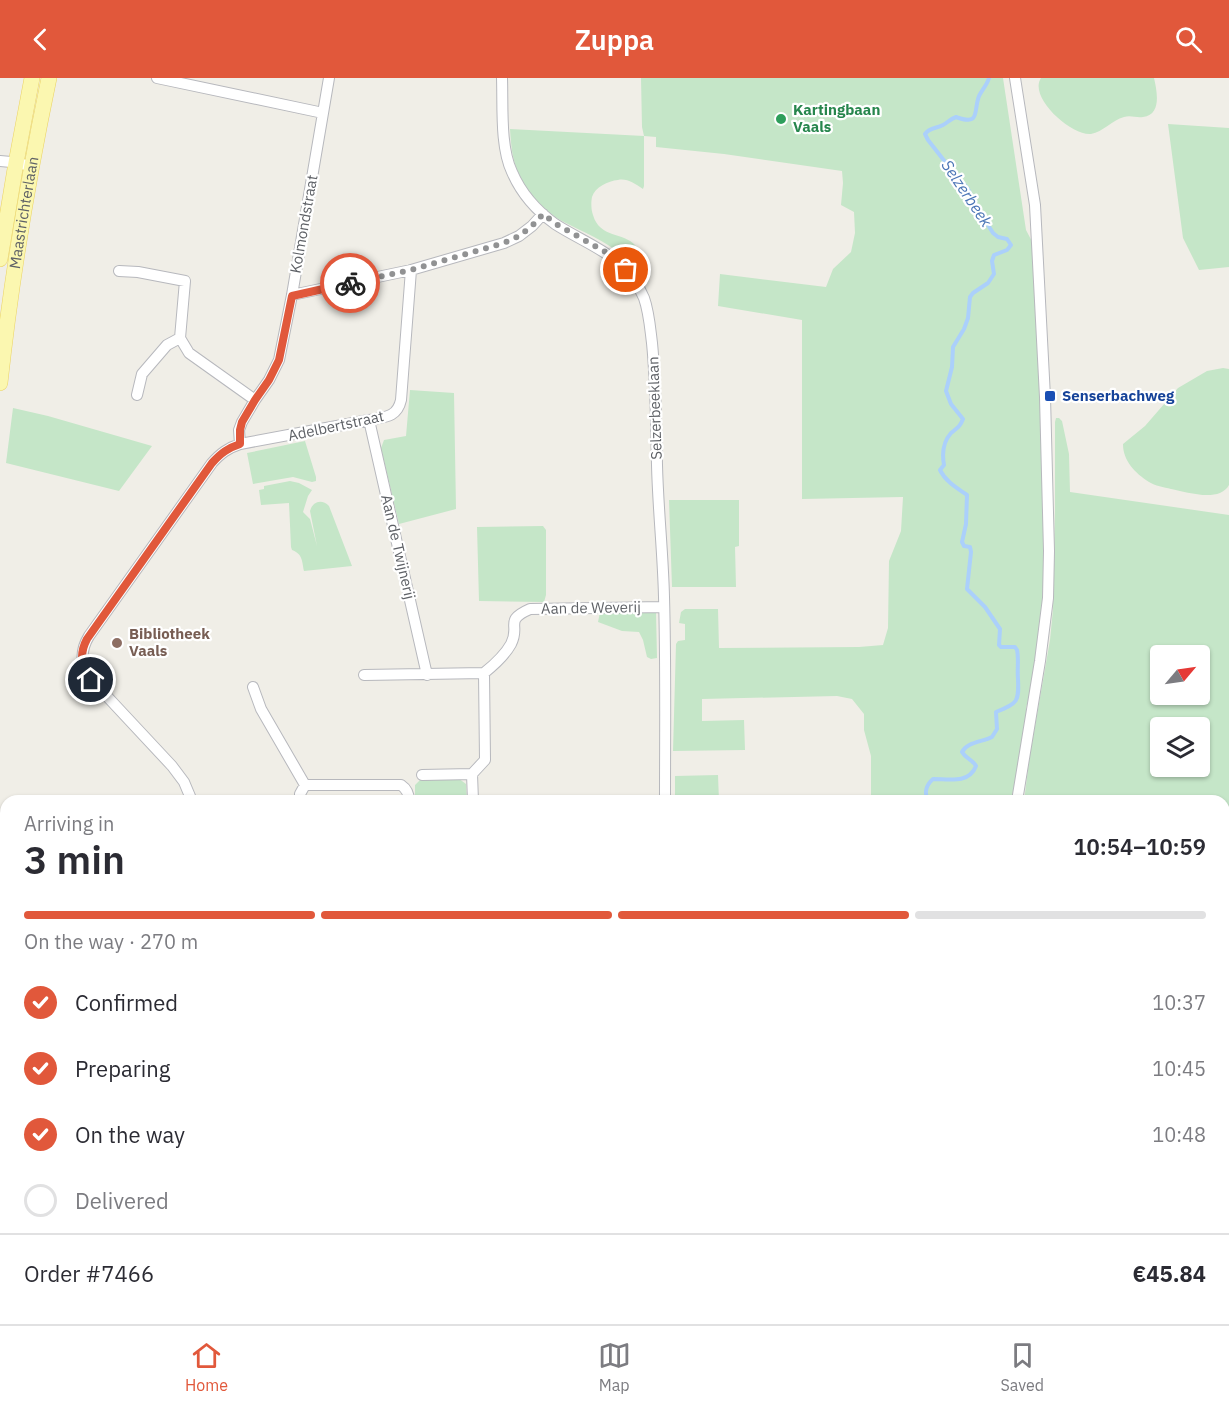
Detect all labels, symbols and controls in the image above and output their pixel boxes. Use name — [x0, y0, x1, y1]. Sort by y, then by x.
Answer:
text: Zuppa — [575, 22, 654, 57]
icon: back — [24, 23, 57, 56]
icon: search — [1172, 23, 1205, 56]
place label: Kartingbaan Vaals — [793, 100, 880, 136]
marker: Kartingbaan Vaals — [774, 112, 788, 126]
street label: Maastrichterlaan — [5, 155, 42, 270]
water label: Selzerbeek — [937, 156, 997, 231]
street label: Kolmondstraat — [286, 173, 322, 275]
pin — [600, 244, 651, 295]
courier — [320, 253, 380, 313]
icon: bag — [609, 253, 642, 286]
icon: bike — [334, 267, 367, 300]
street label: Selzerbeeklaan — [643, 356, 666, 460]
place label: Senserbachweg — [1062, 386, 1175, 405]
marker: Senserbachweg — [1043, 389, 1057, 403]
street label: Adelbertstraat — [286, 406, 386, 445]
street label: Aan de Twijnerij — [377, 493, 420, 601]
street label: Aan de Weverij — [541, 597, 641, 618]
place label: Bibliotheek Vaals — [129, 624, 210, 660]
marker: Bibliotheek Vaals — [110, 636, 124, 650]
north arrow — [1150, 645, 1210, 705]
map controls — [1150, 645, 1210, 777]
pin — [65, 654, 116, 705]
icon: home — [74, 663, 107, 696]
button: layers — [1150, 717, 1210, 777]
text: Arriving in — [24, 810, 114, 837]
text: 10:54–10:59 — [1073, 832, 1206, 861]
text: 3 min — [24, 834, 125, 885]
text: On the way · 270 m — [24, 928, 198, 955]
icon: check — [24, 986, 57, 1019]
text: Confirmed — [75, 988, 178, 1017]
text: 10:37 — [1152, 989, 1206, 1016]
icon: check — [24, 1052, 57, 1085]
text: Preparing — [75, 1054, 170, 1083]
text: 10:45 — [1152, 1055, 1206, 1082]
icon: check — [24, 1118, 57, 1151]
text: On the way — [75, 1120, 185, 1149]
text: 10:48 — [1152, 1121, 1206, 1148]
text: Delivered — [75, 1186, 169, 1215]
text: Order #7466 — [24, 1259, 154, 1288]
text: €45.84 — [1133, 1259, 1206, 1288]
tab: Home — [185, 1339, 228, 1395]
tab: Map — [598, 1339, 631, 1395]
tab: Saved — [1001, 1339, 1044, 1395]

